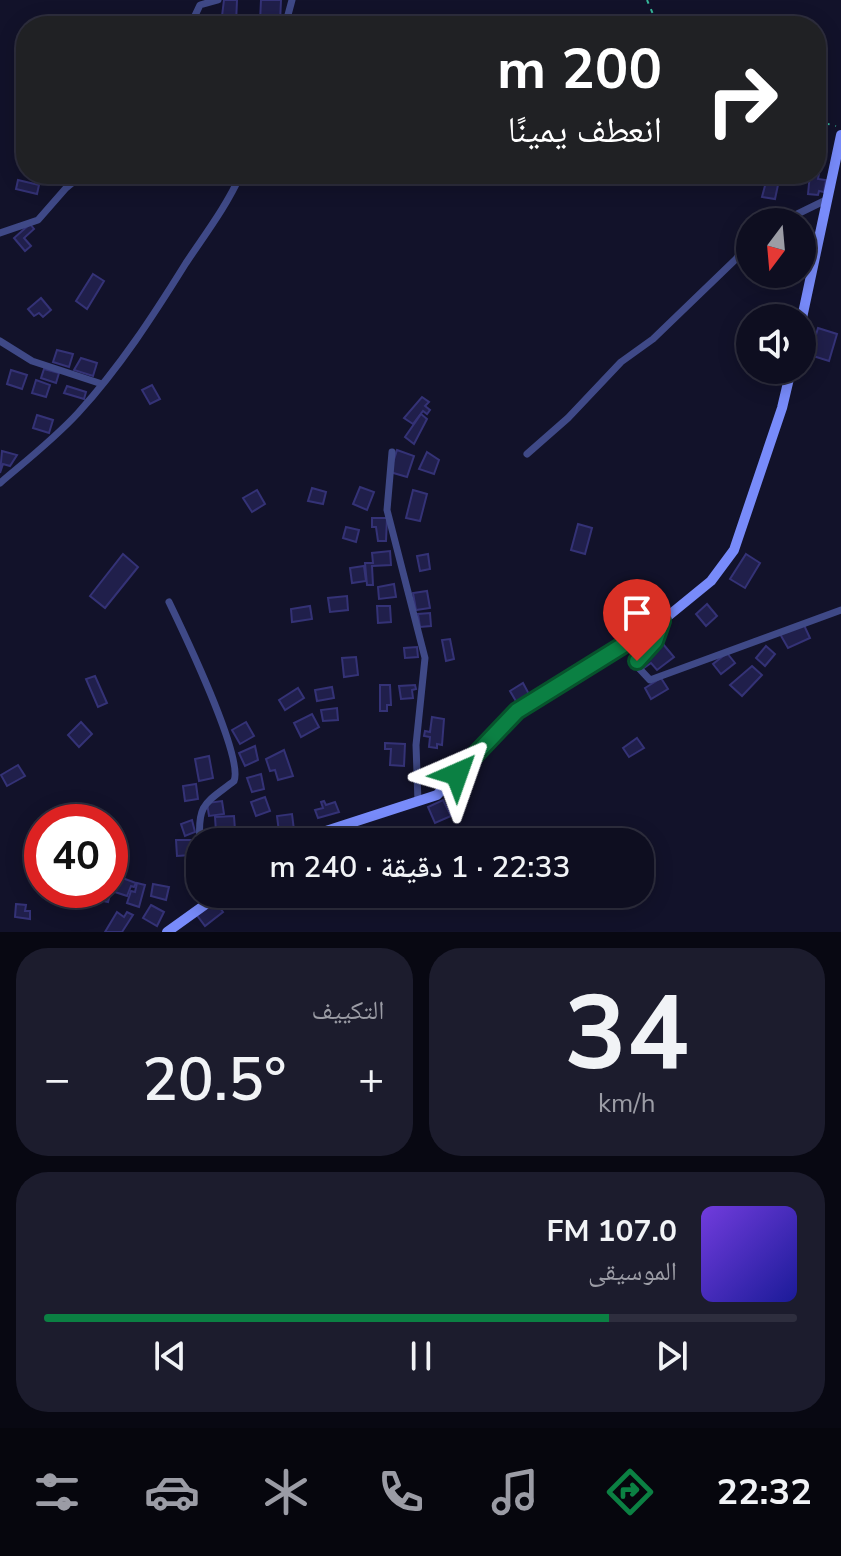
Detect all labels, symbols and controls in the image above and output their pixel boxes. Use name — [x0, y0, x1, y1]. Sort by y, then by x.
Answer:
text: 200 m — [497, 31, 662, 108]
icon: right — [690, 48, 794, 152]
text: انعطف يمينًا — [508, 106, 662, 155]
north arrow — [736, 208, 816, 288]
map controls — [736, 208, 816, 384]
button: sound — [736, 304, 816, 384]
pin — [603, 579, 671, 661]
icon: arrive — [615, 591, 659, 635]
position arrow — [415, 732, 499, 816]
speed limit sign: 40 — [24, 804, 128, 908]
text: 22:33 · 1 دقيقة · 240 m — [269, 847, 571, 888]
text: 34 — [564, 963, 689, 1105]
text: التكييف — [312, 993, 385, 1028]
text: 20.5° — [142, 1039, 287, 1121]
text: − — [44, 1050, 70, 1110]
text: + — [358, 1050, 384, 1110]
text: km/h — [598, 1086, 655, 1121]
text: 107.0 FM — [547, 1211, 677, 1252]
text: الموسيقى — [588, 1254, 677, 1289]
icon: previous — [148, 1334, 192, 1378]
icon: pause — [399, 1334, 443, 1378]
icon: next — [650, 1334, 694, 1378]
icon: filters — [29, 1464, 85, 1520]
icon: car — [144, 1464, 200, 1520]
icon: climate — [258, 1464, 314, 1520]
icon: phone — [373, 1464, 429, 1520]
icon: music — [487, 1464, 543, 1520]
icon: directions — [602, 1464, 658, 1520]
text: 22:32 — [716, 1468, 812, 1517]

